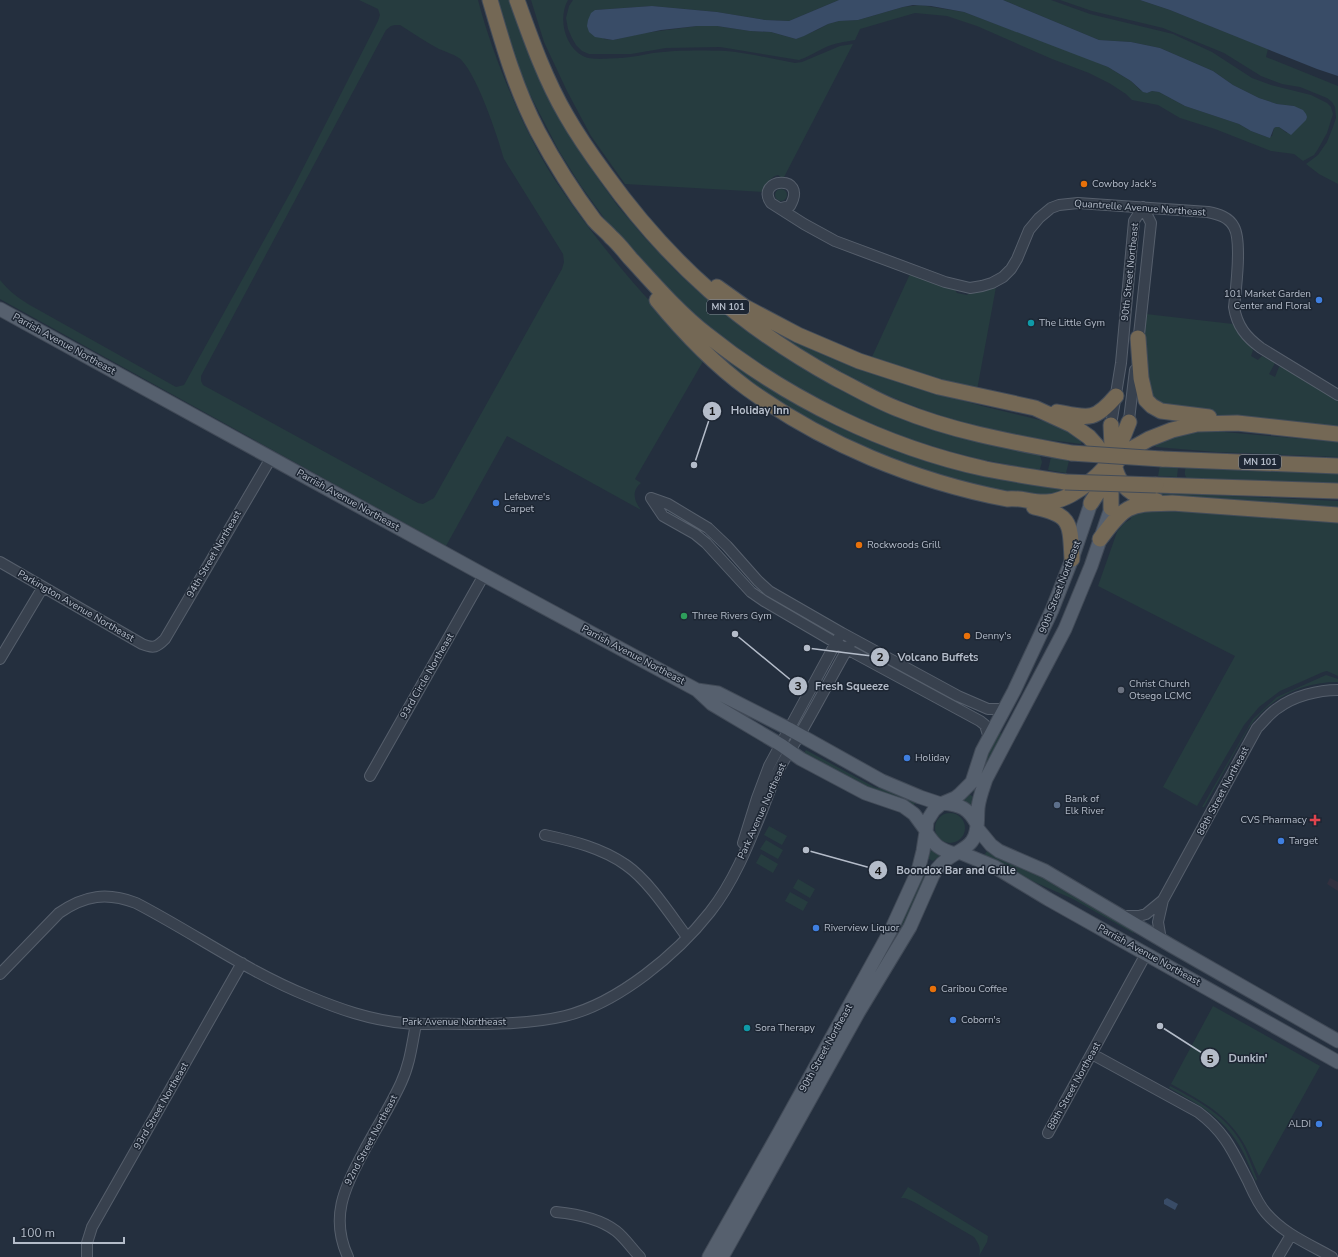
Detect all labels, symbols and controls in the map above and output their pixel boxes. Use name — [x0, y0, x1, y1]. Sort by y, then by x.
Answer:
place label: Cowboy Jack's — [1092, 177, 1157, 191]
marker: Cowboy Jack's — [1079, 179, 1089, 189]
street label: Quantrelle Avenue Northeast — [1074, 196, 1207, 220]
street label: 90th Street Northeast — [1118, 222, 1142, 322]
place label: 101 Market Garden Center and Floral — [1224, 287, 1311, 313]
marker: 101 Market Garden Center and Floral — [1314, 295, 1324, 305]
road number: MN 101 — [707, 300, 749, 314]
street label: Parrish Avenue Northeast — [10, 310, 118, 378]
place label: The Little Gym — [1039, 316, 1105, 330]
marker: The Little Gym — [1026, 318, 1036, 328]
callout: Holiday Inn — [702, 399, 797, 422]
text: 1 — [708, 403, 716, 419]
text: Holiday Inn — [731, 403, 789, 418]
road number: MN 101 — [1239, 455, 1281, 469]
street label: Parrish Avenue Northeast — [294, 466, 402, 534]
place label: Lefebvre's Carpet — [504, 490, 550, 516]
marker: Lefebvre's Carpet — [491, 498, 501, 508]
street label: 94th Street Northeast — [183, 507, 245, 600]
place label: Rockwoods Grill — [867, 538, 940, 552]
street label: 90th Street Northeast — [1036, 538, 1084, 635]
marker: Rockwoods Grill — [854, 540, 864, 550]
street label: Parkington Avenue Northeast — [15, 567, 137, 645]
place label: Three Rivers Gym — [692, 609, 772, 623]
marker: Three Rivers Gym — [679, 611, 689, 621]
street label: Parrish Avenue Northeast — [579, 622, 688, 689]
place label: Denny's — [975, 629, 1011, 643]
street label: 93rd Circle Northeast — [397, 630, 458, 721]
marker: Denny's — [962, 631, 972, 641]
callout: Volcano Buffets — [870, 645, 987, 668]
text: 2 — [876, 649, 884, 665]
text: Volcano Buffets — [897, 650, 978, 665]
callout: Fresh Squeeze — [788, 675, 897, 698]
place label: Christ Church Otsego LCMC — [1129, 677, 1192, 703]
text: 3 — [794, 678, 802, 694]
text: Fresh Squeeze — [815, 679, 889, 694]
marker: Christ Church Otsego LCMC — [1116, 685, 1126, 695]
street label: 88th Street Northeast — [1194, 744, 1253, 838]
place label: Holiday — [915, 751, 951, 765]
marker: Holiday — [902, 753, 912, 763]
street label: Park Avenue Northeast — [734, 760, 790, 861]
place label: Bank of Elk River — [1065, 792, 1105, 818]
marker: Bank of Elk River — [1052, 800, 1062, 810]
place label: CVS Pharmacy — [1240, 813, 1308, 827]
marker: CVS Pharmacy — [1310, 815, 1320, 825]
place label: Target — [1289, 834, 1318, 848]
marker: Target — [1276, 836, 1286, 846]
callout: Boondox Bar and Grille — [868, 859, 1024, 882]
text: 4 — [874, 863, 882, 879]
text: Boondox Bar and Grille — [896, 863, 1016, 878]
place label: Riverview Liquor — [824, 921, 900, 935]
street label: Parrish Avenue Northeast — [1095, 921, 1203, 989]
marker: Riverview Liquor — [811, 923, 821, 933]
place label: Caribou Coffee — [941, 982, 1007, 996]
marker: Caribou Coffee — [928, 984, 938, 994]
street label: 90th Street Northeast — [796, 1001, 856, 1094]
place label: Coborn's — [961, 1013, 1001, 1027]
street label: Park Avenue Northeast — [402, 1015, 506, 1029]
marker: Coborn's — [948, 1015, 958, 1025]
place label: Sora Therapy — [755, 1021, 816, 1035]
marker: Sora Therapy — [742, 1023, 752, 1033]
street label: 88th Street Northeast — [1044, 1039, 1104, 1132]
callout: Dunkin' — [1200, 1047, 1275, 1070]
text: 5 — [1206, 1051, 1214, 1067]
text: Dunkin' — [1229, 1051, 1268, 1066]
street label: 93rd Street Northeast — [130, 1059, 192, 1152]
street label: 92nd Street Northeast — [341, 1092, 401, 1188]
place label: ALDI — [1288, 1117, 1311, 1131]
marker: ALDI — [1314, 1119, 1324, 1129]
scale bar — [14, 1219, 124, 1245]
text: 100 m — [20, 1225, 55, 1241]

